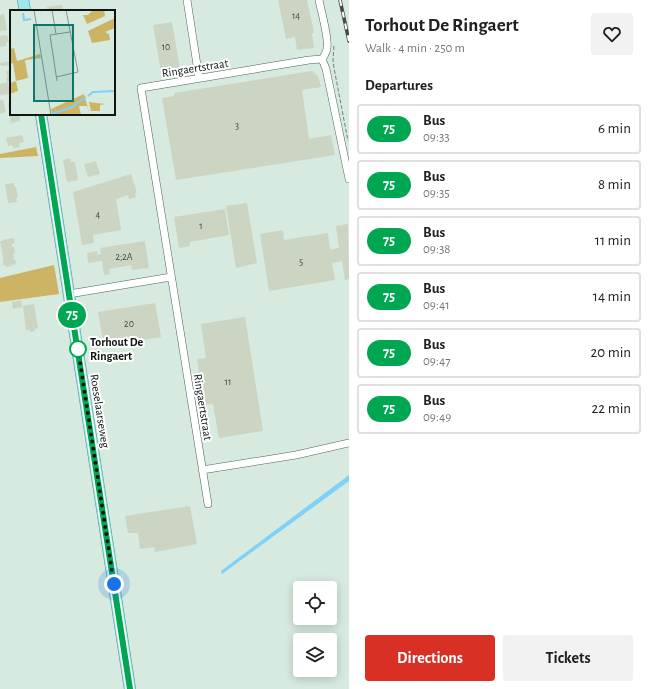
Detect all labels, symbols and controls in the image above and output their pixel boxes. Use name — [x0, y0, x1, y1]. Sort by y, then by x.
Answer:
inset map — [10, 10, 115, 115]
house number: 14 — [292, 11, 300, 21]
button: heart — [591, 13, 633, 55]
text: Torhout De Ringaert — [365, 16, 519, 35]
house number: 10 — [162, 42, 170, 52]
text: Walk · 4 min · 250 m — [365, 42, 465, 55]
street label: Ringaertstraat — [161, 57, 229, 79]
text: Departures — [365, 78, 433, 93]
text: Bus — [423, 113, 445, 128]
house number: 3 — [235, 121, 239, 131]
text: 6 min — [598, 121, 631, 136]
text: 75 — [383, 122, 395, 136]
text: 09:33 — [423, 131, 450, 144]
text: Bus — [423, 169, 445, 184]
text: 8 min — [598, 177, 631, 192]
text: 75 — [383, 178, 395, 192]
text: 09:35 — [423, 187, 450, 200]
house number: 4 — [96, 210, 101, 220]
house number: 1 — [199, 221, 203, 231]
text: Bus — [423, 225, 445, 240]
text: 11 min — [595, 233, 631, 248]
text: 75 — [383, 234, 395, 248]
text: 09:38 — [423, 243, 450, 256]
house number: 2;2A — [115, 252, 133, 262]
house number: 5 — [299, 257, 303, 267]
text: Bus — [423, 281, 445, 296]
text: 14 min — [593, 289, 631, 304]
text: 75 — [383, 290, 395, 304]
text: 09:41 — [423, 299, 450, 312]
line badge: 75 — [54, 302, 90, 328]
text: 75 — [66, 308, 78, 322]
house number: 20 — [124, 319, 134, 329]
place label: Torhout De Ringaert — [90, 336, 143, 362]
text: Bus — [423, 337, 445, 352]
marker: Torhout De Ringaert — [69, 340, 87, 358]
text: 20 min — [590, 345, 631, 360]
text: 75 — [383, 346, 395, 360]
text: 09:47 — [423, 355, 451, 368]
street label: Roeselaarseweg — [88, 373, 112, 449]
street label: Ringaertstraat — [192, 373, 214, 441]
house number: 11 — [225, 377, 231, 387]
text: Bus — [423, 393, 445, 408]
text: 22 min — [592, 401, 631, 416]
text: 75 — [383, 402, 395, 416]
text: 09:49 — [423, 411, 451, 424]
your location — [104, 574, 124, 594]
map controls — [293, 581, 337, 677]
button: locate — [293, 581, 337, 625]
button: layers — [293, 633, 337, 677]
button: Directions — [365, 635, 495, 681]
button: Tickets — [503, 635, 633, 681]

